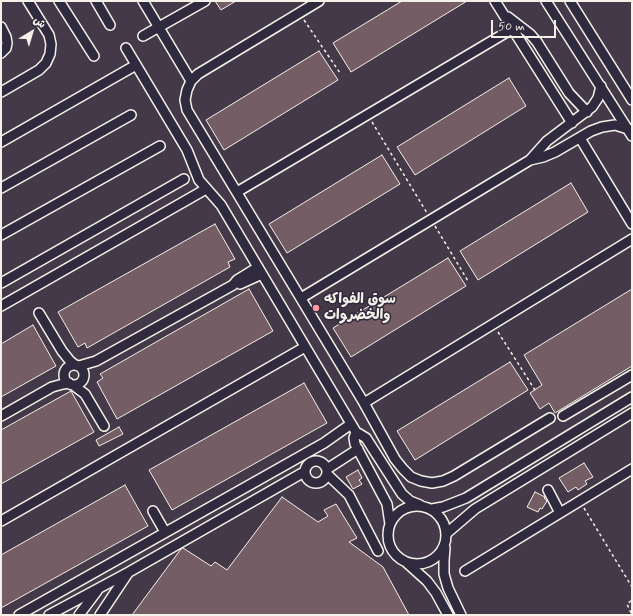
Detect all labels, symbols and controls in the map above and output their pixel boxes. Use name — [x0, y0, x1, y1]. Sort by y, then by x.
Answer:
north arrow — [12, 12, 52, 52]
scale bar — [493, 12, 558, 38]
text: ش — [30, 13, 48, 32]
text: 50 m — [498, 19, 525, 35]
place label: سوق الفواكه والخضروات — [324, 292, 396, 324]
marker: سوق الفواكه والخضروات — [311, 303, 321, 313]

